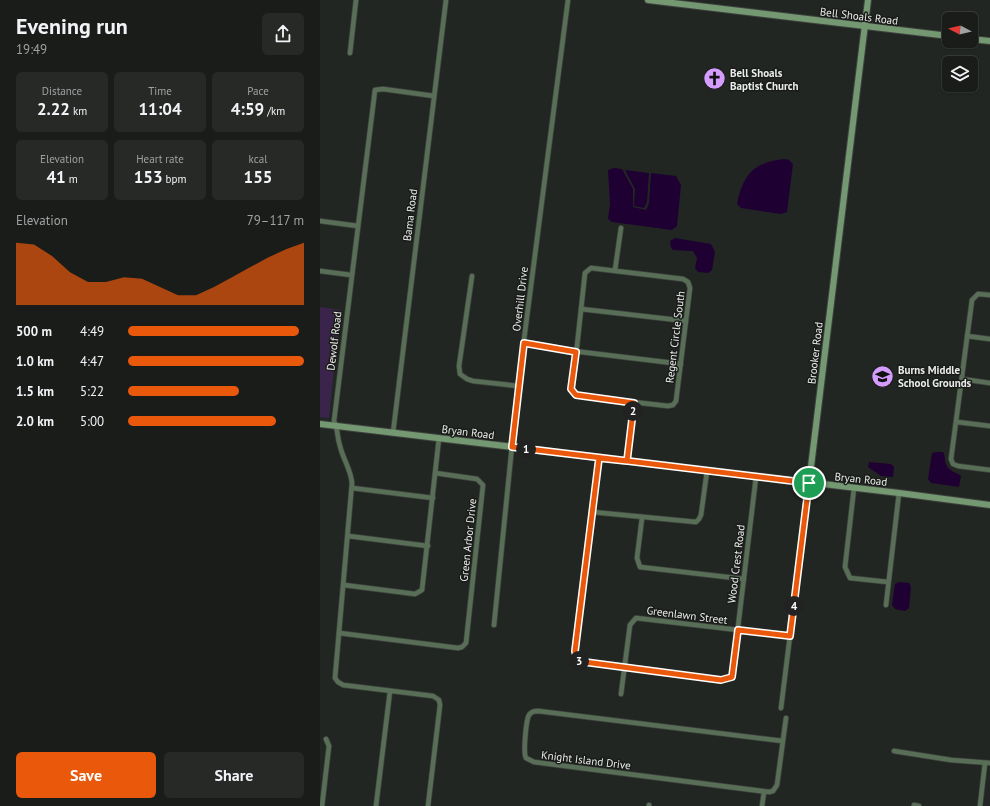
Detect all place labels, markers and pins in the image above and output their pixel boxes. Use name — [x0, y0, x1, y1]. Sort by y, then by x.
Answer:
church icon: Bell Shoals Baptist Church — [701, 66, 727, 92]
place label: Bell Shoals Baptist Church — [730, 66, 799, 93]
school or university icon: Burns Middle School Grounds — [870, 363, 896, 389]
place label: Burns Middle School Grounds — [898, 363, 972, 390]
pin: 2 — [623, 401, 643, 421]
pin: 1 — [516, 439, 536, 459]
pin — [792, 466, 826, 500]
pin: 4 — [784, 596, 804, 616]
pin: 3 — [569, 651, 589, 671]

